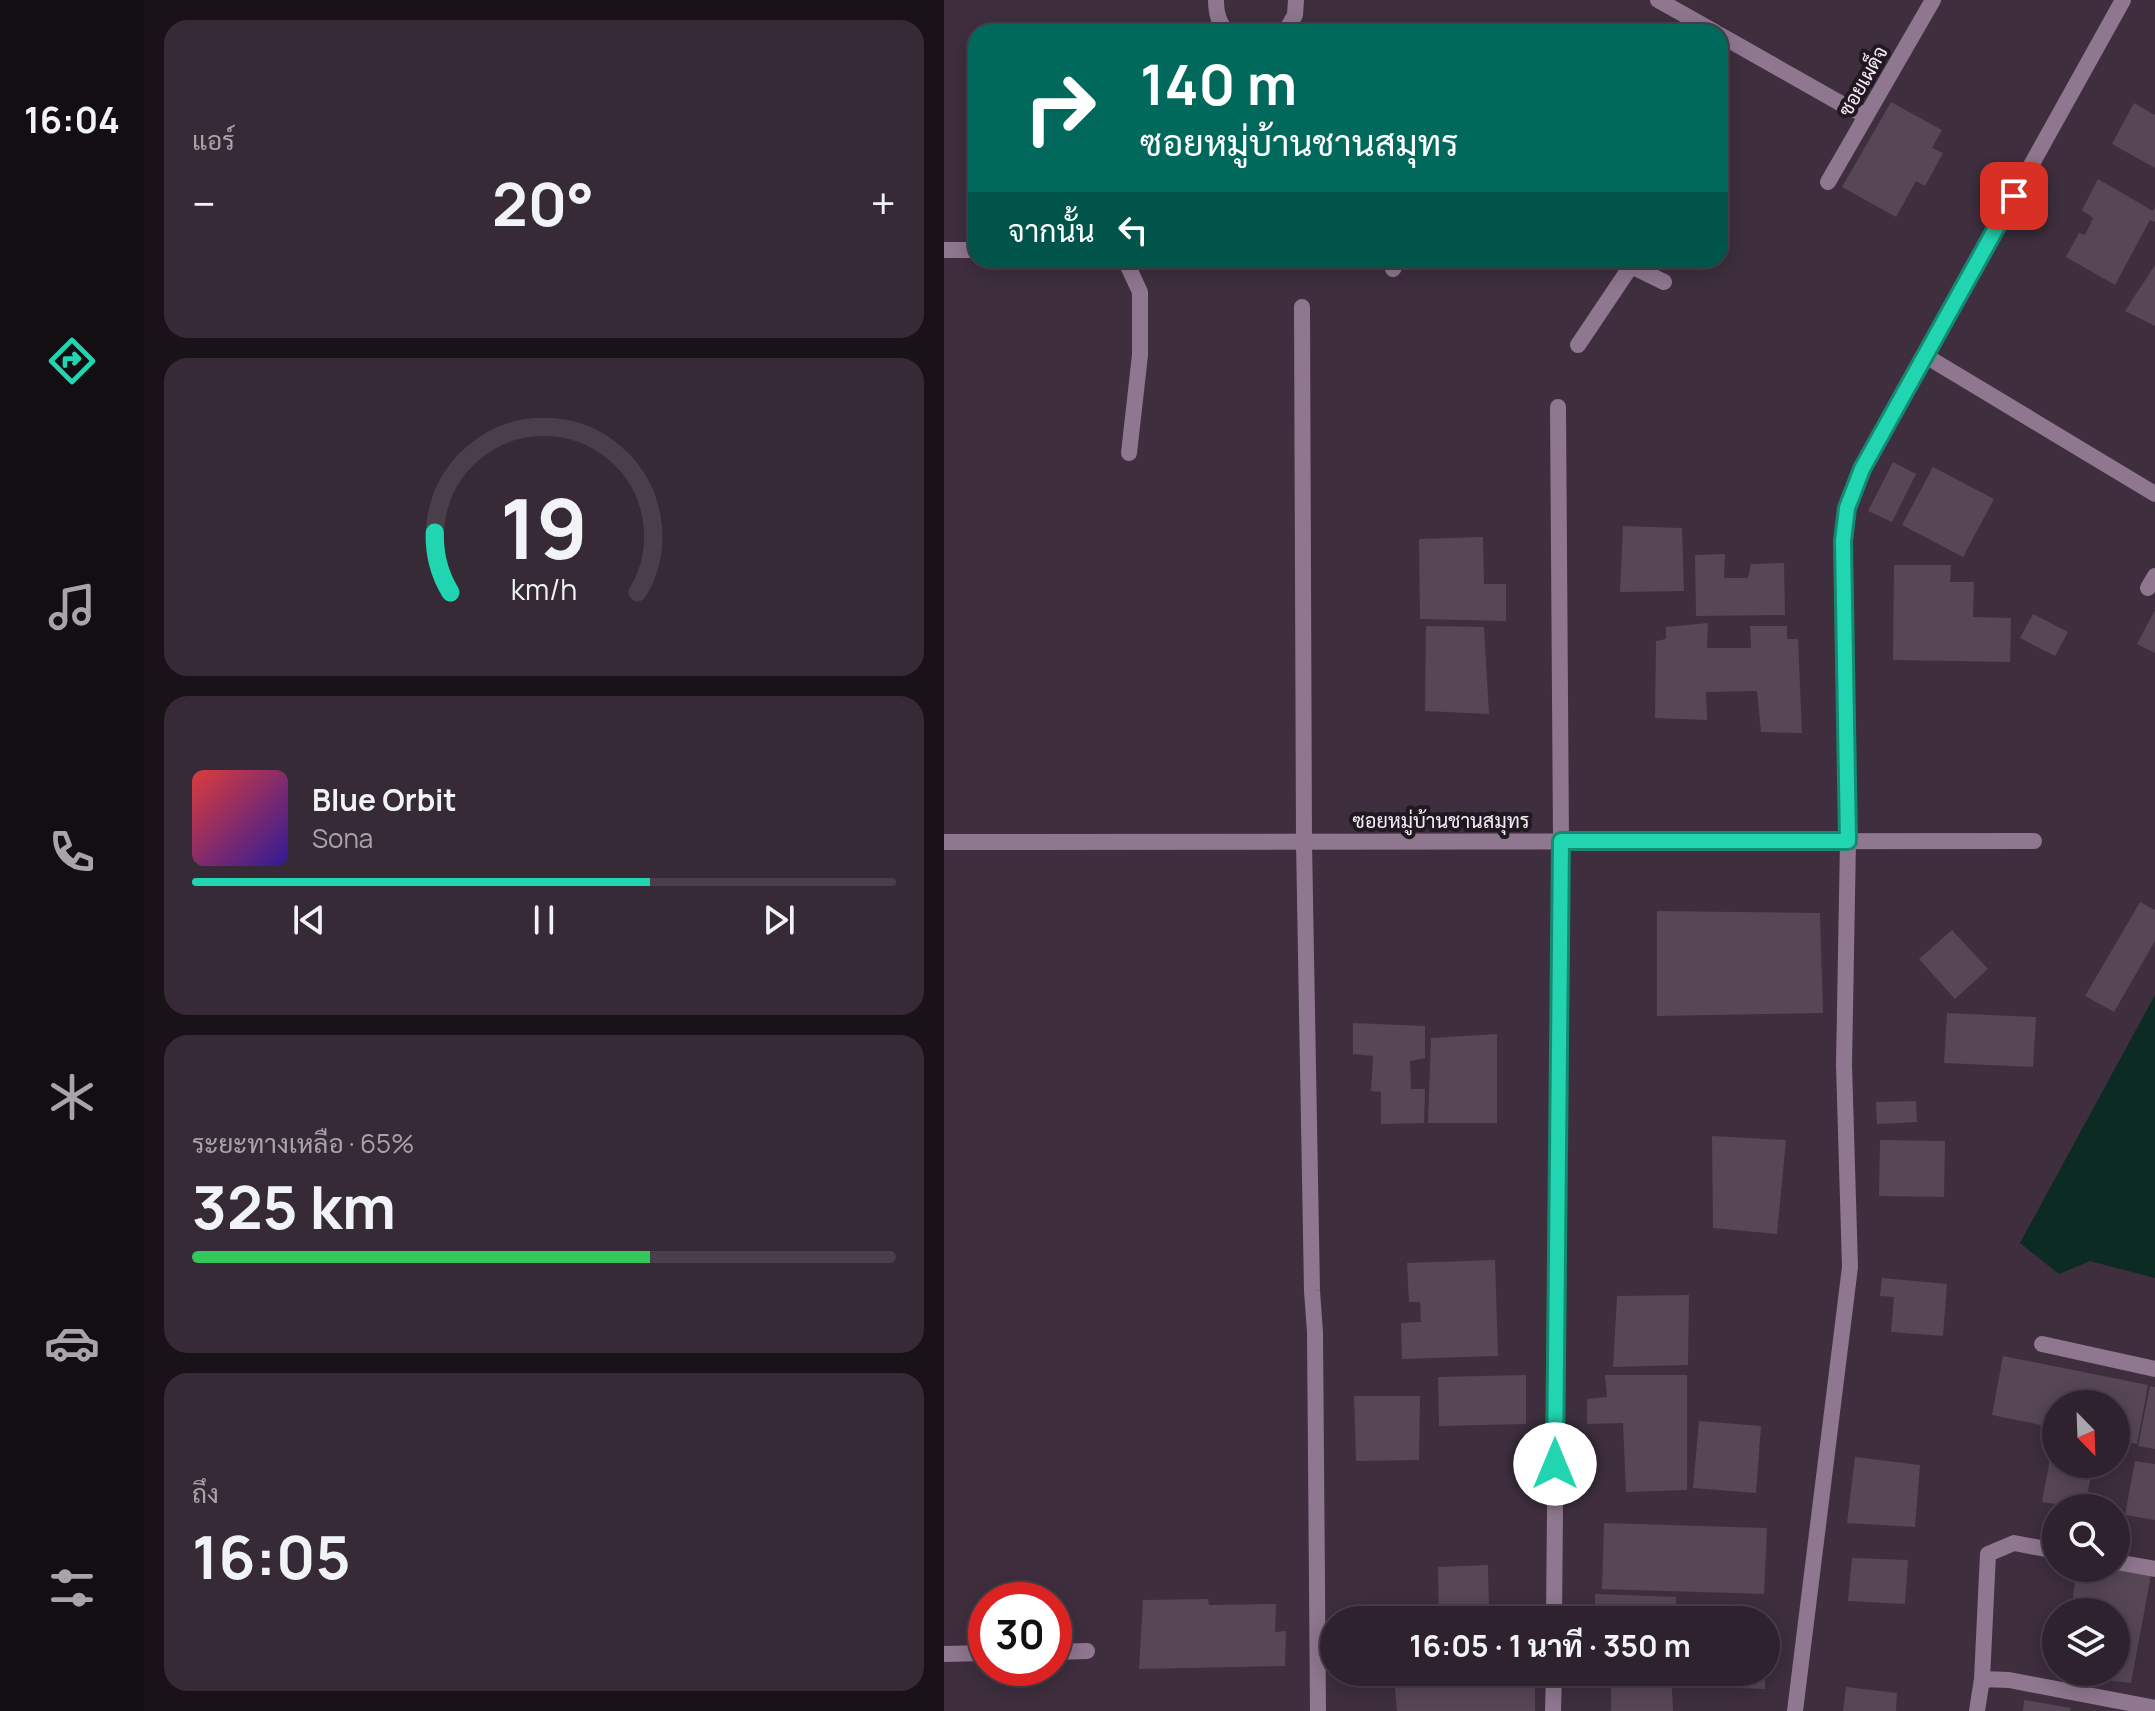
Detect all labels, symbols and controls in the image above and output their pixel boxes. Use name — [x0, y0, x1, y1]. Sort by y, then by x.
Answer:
street label: ซอยเผด็จ — [1831, 40, 1894, 121]
text: 140 m — [1140, 45, 1297, 122]
icon: right — [1008, 56, 1112, 160]
text: 16:04 — [24, 95, 120, 144]
text: ซอยหมู่บ้านชานสมุทร — [1140, 118, 1459, 167]
text: แอร์ — [192, 122, 235, 158]
text: 20° — [492, 162, 594, 244]
pin — [1980, 162, 2048, 230]
text: − — [192, 173, 216, 233]
text: + — [871, 173, 896, 233]
icon: arrive — [1992, 174, 2036, 218]
icon: left — [1111, 208, 1155, 252]
text: จากนั้น — [1008, 210, 1095, 251]
icon: directions — [44, 333, 100, 389]
text: 19 — [500, 470, 588, 584]
text: km/h — [511, 570, 577, 609]
icon: music — [44, 579, 100, 635]
text: Blue Orbit — [312, 779, 457, 820]
street label: ซอยหมู่บ้านชานสมุทร — [1352, 807, 1530, 836]
text: Sona — [312, 820, 373, 856]
icon: phone — [44, 824, 100, 880]
icon: previous — [287, 898, 331, 942]
icon: pause — [522, 898, 566, 942]
icon: next — [757, 898, 801, 942]
icon: climate — [44, 1069, 100, 1125]
text: ระยะทางเหลือ · 65% — [192, 1125, 415, 1161]
text: 325 km — [192, 1165, 396, 1247]
icon: car — [44, 1315, 100, 1371]
north arrow — [2042, 1390, 2130, 1478]
map controls — [2042, 1390, 2130, 1686]
position arrow — [1513, 1422, 1597, 1506]
text: ถึง — [192, 1475, 219, 1511]
button: search — [2042, 1494, 2130, 1582]
text: 16:05 — [192, 1515, 351, 1597]
icon: filters — [44, 1560, 100, 1616]
speed limit sign: 30 — [968, 1582, 1072, 1686]
button: layers — [2042, 1598, 2130, 1686]
text: 16:05 · 1 นาที · 350 m — [1409, 1625, 1691, 1666]

